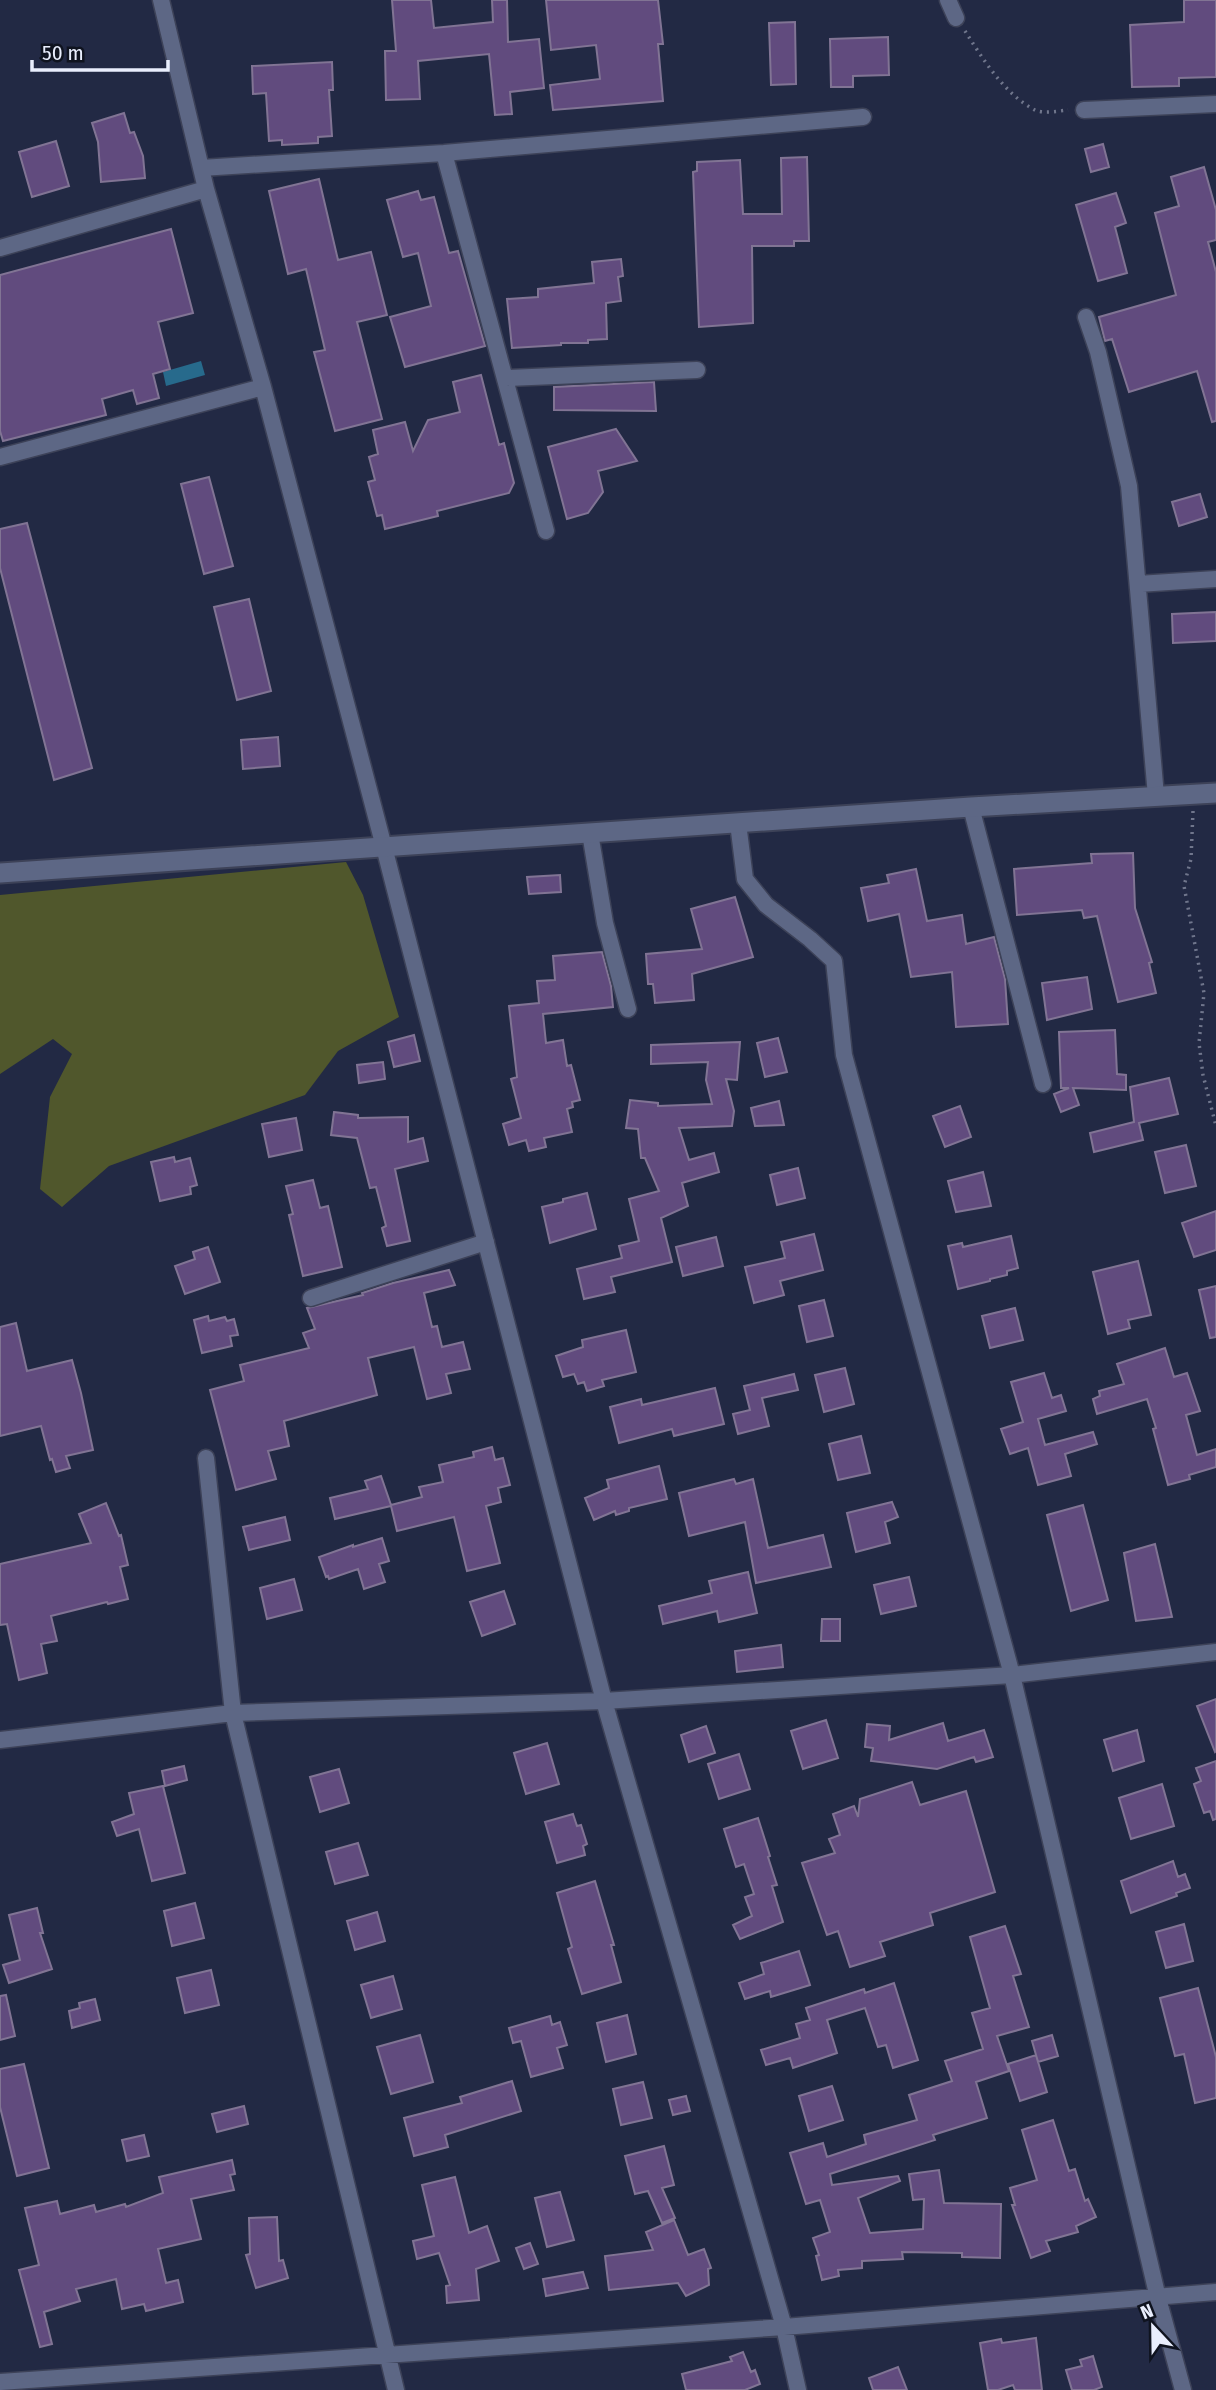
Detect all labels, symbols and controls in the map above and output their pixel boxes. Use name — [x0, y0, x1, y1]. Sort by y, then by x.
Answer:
scale bar — [32, 28, 168, 72]
text: 50 m — [42, 40, 84, 66]
north arrow — [1118, 2292, 1188, 2362]
text: N — [1137, 2299, 1156, 2324]

